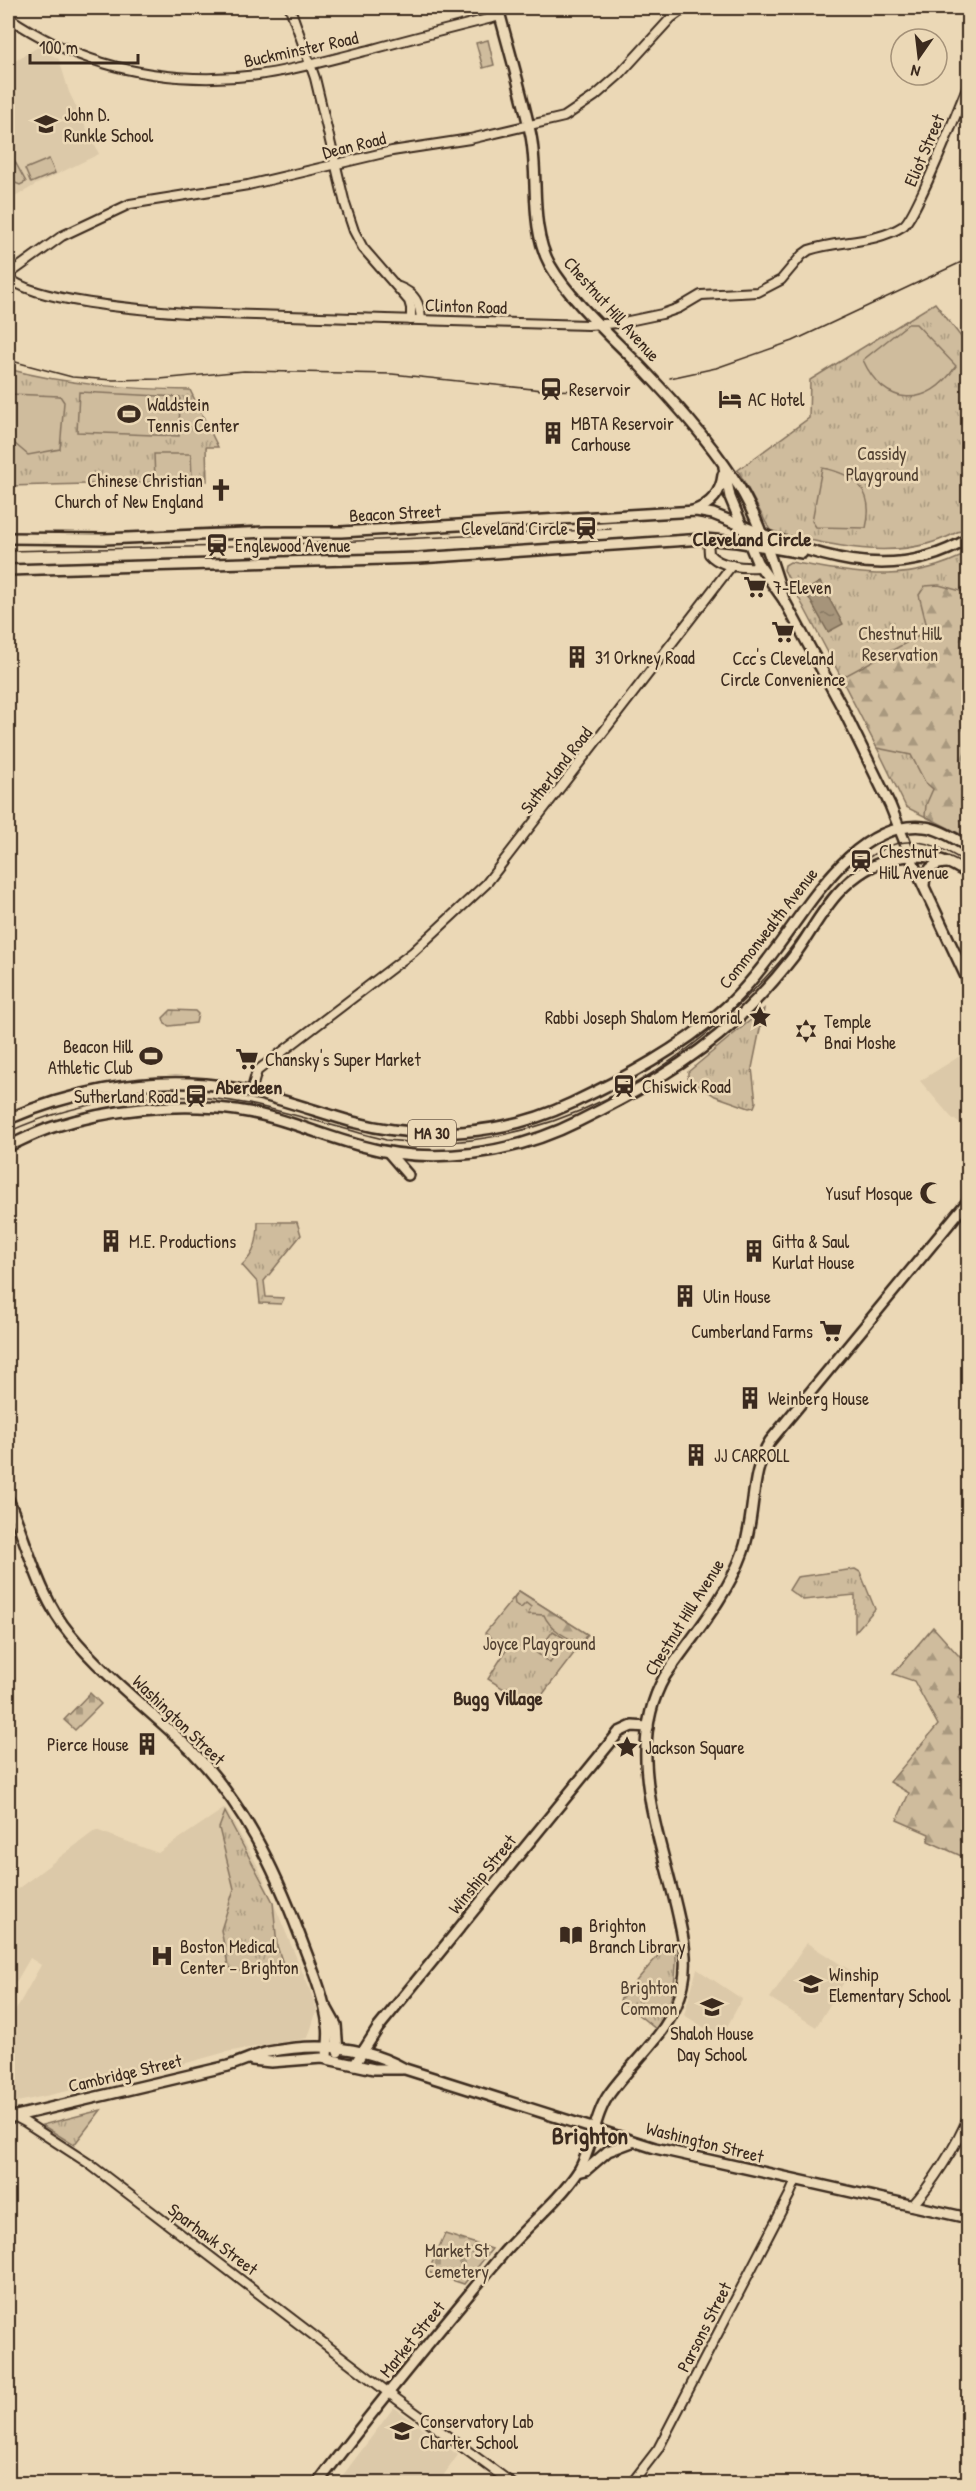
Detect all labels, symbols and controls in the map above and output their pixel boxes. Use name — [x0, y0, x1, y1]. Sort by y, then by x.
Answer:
street label: Buckminster Road — [242, 25, 360, 73]
scale bar — [30, 27, 138, 65]
north arrow — [889, 27, 949, 87]
text: 100 m — [39, 35, 78, 60]
text: N — [908, 60, 922, 83]
place label: John D. Runkle School — [64, 102, 153, 148]
street label: Eliot Street — [898, 109, 951, 190]
school or university icon: John D. Runkle School — [33, 111, 59, 137]
street label: Dean Road — [320, 125, 388, 165]
street label: Chestnut Hill Avenue — [558, 251, 666, 367]
street label: Clinton Road — [425, 292, 507, 320]
station icon: Reservoir — [538, 376, 564, 402]
place label: Reservoir — [569, 377, 631, 402]
hotel icon: AC Hotel — [717, 386, 743, 412]
place label: AC Hotel — [748, 387, 805, 412]
place label: Waldstein Tennis Center — [147, 392, 239, 438]
sports icon: Waldstein Tennis Center — [116, 401, 142, 427]
place label: MBTA Reservoir Carhouse — [571, 411, 674, 457]
building icon: MBTA Reservoir Carhouse — [540, 420, 566, 446]
park label: Cassidy Playground — [846, 441, 918, 487]
place label: Chinese Christian Church of New England — [55, 468, 203, 514]
church icon: Chinese Christian Church of New England — [208, 477, 234, 503]
street label: Beacon Street — [349, 498, 442, 528]
station icon: Cleveland Circle — [573, 515, 599, 541]
place label: Cleveland Circle — [461, 516, 568, 541]
district label: Cleveland Circle — [693, 525, 812, 552]
station icon: Englewood Avenue — [204, 532, 230, 558]
place label: Englewood Avenue — [235, 533, 351, 558]
supermarket icon: 7-Eleven — [742, 574, 768, 600]
place label: 7-Eleven — [773, 575, 832, 600]
supermarket icon: Ccc's Cleveland Circle Convenience — [770, 619, 796, 645]
park label: Chestnut Hill Reservation — [858, 621, 942, 667]
building icon: 31 Orkney Road — [564, 644, 590, 670]
place label: 31 Orkney Road — [595, 645, 695, 670]
place label: Ccc's Cleveland Circle Convenience — [720, 646, 846, 692]
street label: Sutherland Road — [514, 721, 598, 819]
place label: Chestnut Hill Avenue — [879, 839, 949, 885]
station icon: Chestnut Hill Avenue — [848, 848, 874, 874]
street label: Commonwealth Avenue — [713, 862, 823, 994]
place icon: Rabbi Joseph Shalom Memorial — [747, 1004, 773, 1030]
place label: Rabbi Joseph Shalom Memorial — [545, 1005, 742, 1030]
place label: Temple Bnai Moshe — [824, 1009, 896, 1055]
synagogue icon: Temple Bnai Moshe — [793, 1018, 819, 1044]
place label: Beacon Hill Athletic Club — [48, 1034, 133, 1080]
sports icon: Beacon Hill Athletic Club — [138, 1043, 164, 1069]
supermarket icon: Chansky's Super Market — [234, 1046, 260, 1072]
place label: Chansky's Super Market — [265, 1047, 421, 1072]
district label: Aberdeen — [216, 1073, 282, 1100]
station icon: Chiswick Road — [611, 1073, 637, 1099]
place label: Chiswick Road — [642, 1074, 731, 1099]
station icon: Sutherland Road — [183, 1083, 209, 1109]
place label: Sutherland Road — [74, 1084, 178, 1109]
road number: MA 30 — [408, 1120, 456, 1146]
mosque icon: Yusuf Mosque — [918, 1180, 944, 1206]
place label: Yusuf Mosque — [826, 1181, 913, 1206]
building icon: M.E. Productions — [98, 1228, 124, 1254]
place label: M.E. Productions — [129, 1229, 236, 1254]
place label: Gitta & Saul Kurlat House — [772, 1229, 855, 1275]
building icon: Gitta & Saul Kurlat House — [741, 1238, 767, 1264]
building icon: Ulin House — [672, 1283, 698, 1309]
place label: Ulin House — [703, 1284, 771, 1309]
supermarket icon: Cumberland Farms — [818, 1318, 844, 1344]
place label: Cumberland Farms — [691, 1319, 813, 1344]
building icon: Weinberg House — [737, 1385, 763, 1411]
place label: Weinberg House — [768, 1386, 869, 1411]
building icon: JJ CARROLL — [683, 1442, 709, 1468]
place label: JJ CARROLL — [714, 1443, 790, 1468]
street label: Chestnut Hill Avenue — [638, 1554, 730, 1680]
park label: Joyce Playground — [483, 1631, 595, 1656]
street label: Washington Street — [127, 1669, 232, 1771]
district label: Bugg Village — [453, 1684, 543, 1712]
building icon: Pierce House — [134, 1731, 160, 1757]
place label: Pierce House — [47, 1732, 129, 1757]
place icon: Jackson Square — [614, 1734, 640, 1760]
place label: Jackson Square — [645, 1735, 745, 1760]
street label: Winship Street — [442, 1828, 522, 1919]
place label: Brighton Branch Library — [589, 1913, 686, 1959]
library icon: Brighton Branch Library — [558, 1922, 584, 1948]
place label: Boston Medical Center – Brighton — [180, 1934, 299, 1980]
hospital icon: Boston Medical Center – Brighton — [149, 1943, 175, 1969]
place label: Winship Elementary School — [829, 1962, 951, 2008]
school or university icon: Winship Elementary School — [798, 1971, 824, 1997]
park label: Brighton Common — [620, 1975, 678, 2021]
school or university icon: Shaloh House Day School — [699, 1994, 725, 2020]
place label: Shaloh House Day School — [670, 2021, 754, 2067]
street label: Cambridge Street — [66, 2048, 185, 2098]
street label: Washington Street — [644, 2115, 767, 2169]
district label: Brighton — [552, 2119, 628, 2152]
street label: Sparhawk Street — [163, 2197, 264, 2281]
park label: Market St Cemetery — [425, 2238, 490, 2284]
street label: Parsons Street — [671, 2277, 738, 2376]
street label: Market Street — [373, 2295, 451, 2382]
place label: Conservatory Lab Charter School — [420, 2409, 534, 2455]
school or university icon: Conservatory Lab Charter School — [389, 2418, 415, 2444]

